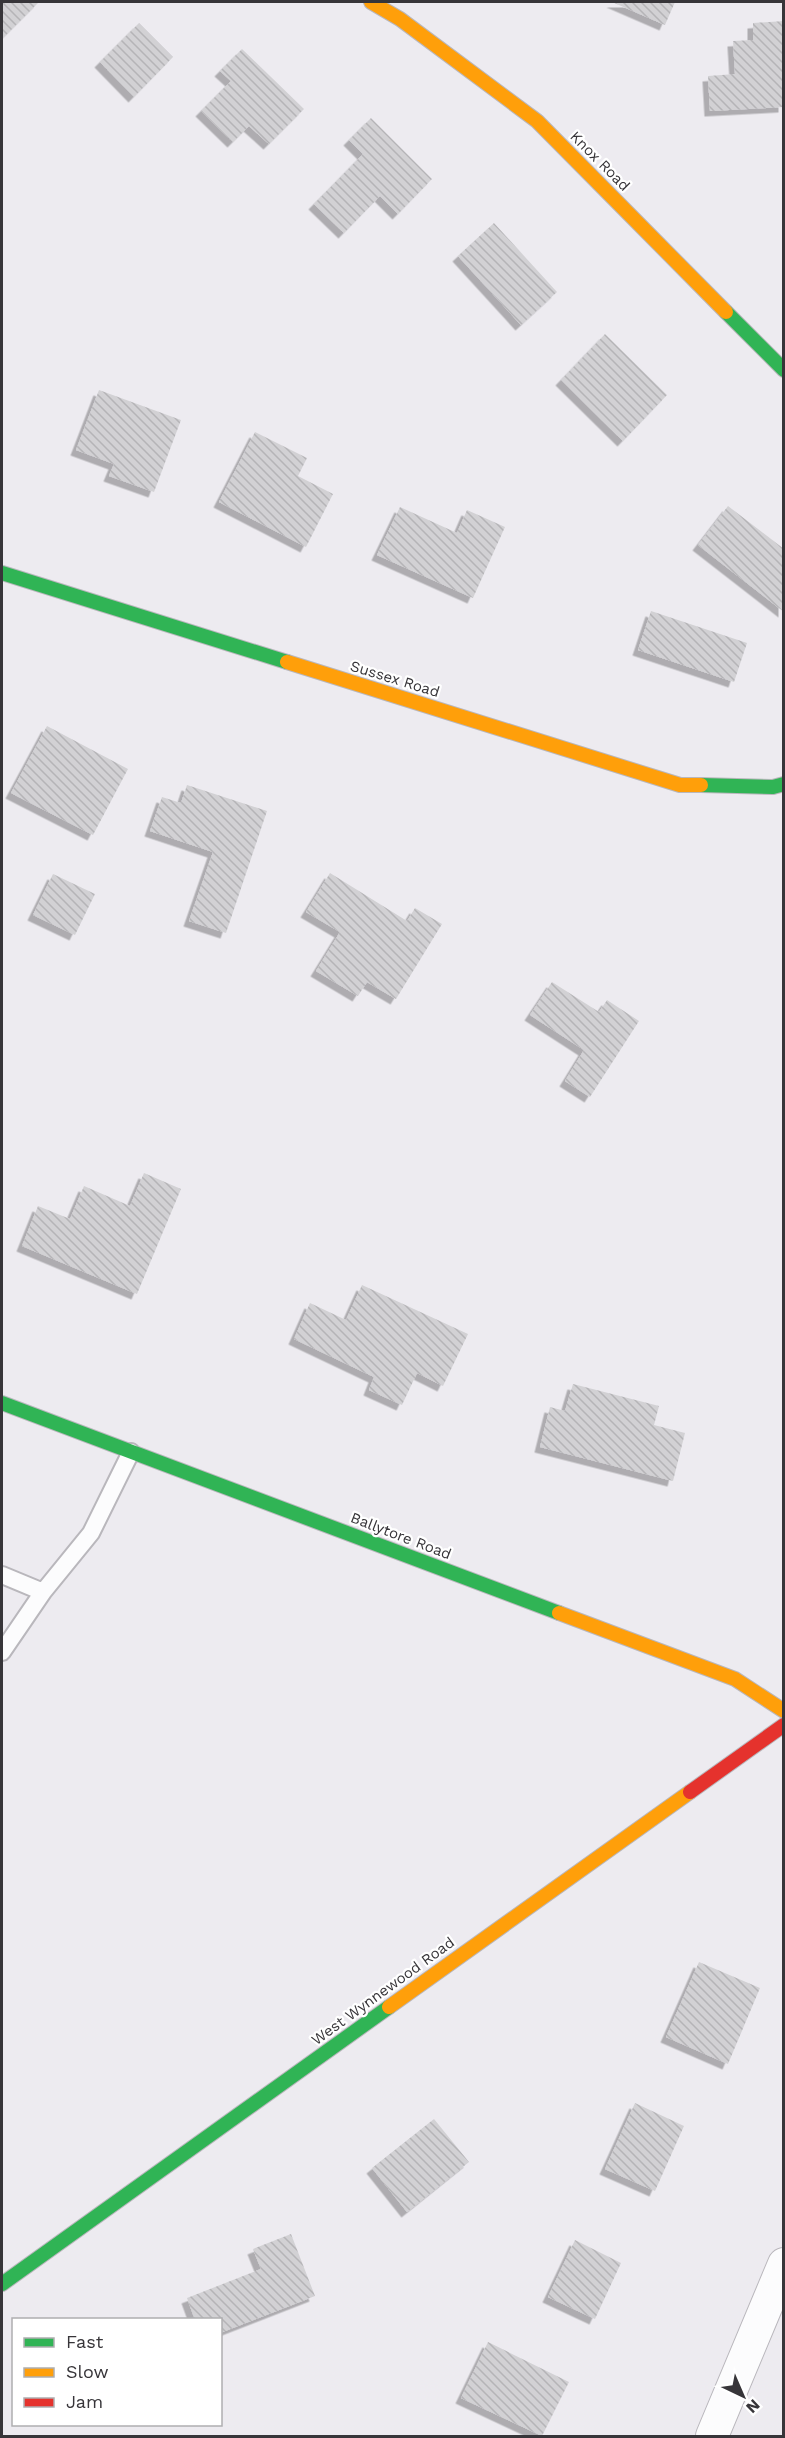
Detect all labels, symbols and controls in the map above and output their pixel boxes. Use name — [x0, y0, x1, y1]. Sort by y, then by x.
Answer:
street label: Knox Road — [566, 127, 634, 195]
street label: Sussex Road — [348, 657, 442, 701]
street label: Ballytore Road — [348, 1509, 454, 1563]
street label: West Wynnewood Road — [308, 1933, 458, 2049]
legend — [12, 2318, 222, 2426]
text: Fast — [66, 2331, 104, 2352]
text: Slow — [66, 2361, 109, 2382]
north arrow — [713, 2366, 773, 2426]
text: Jam — [66, 2391, 103, 2412]
text: N — [742, 2395, 764, 2417]

